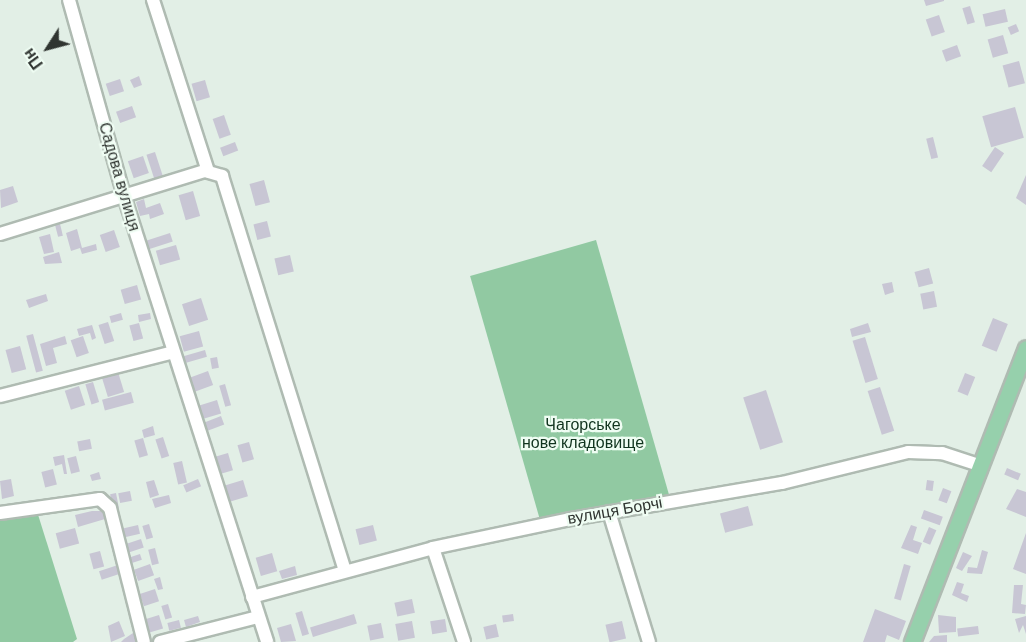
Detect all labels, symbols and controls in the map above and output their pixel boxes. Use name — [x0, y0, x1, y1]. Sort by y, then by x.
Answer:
north arrow — [18, 18, 78, 78]
text: Пн — [18, 44, 48, 74]
street label: Садова вулиця — [94, 120, 144, 234]
park label: Чагорське нове кладовище — [522, 415, 644, 453]
street label: вулиця Борчі — [566, 493, 664, 529]

